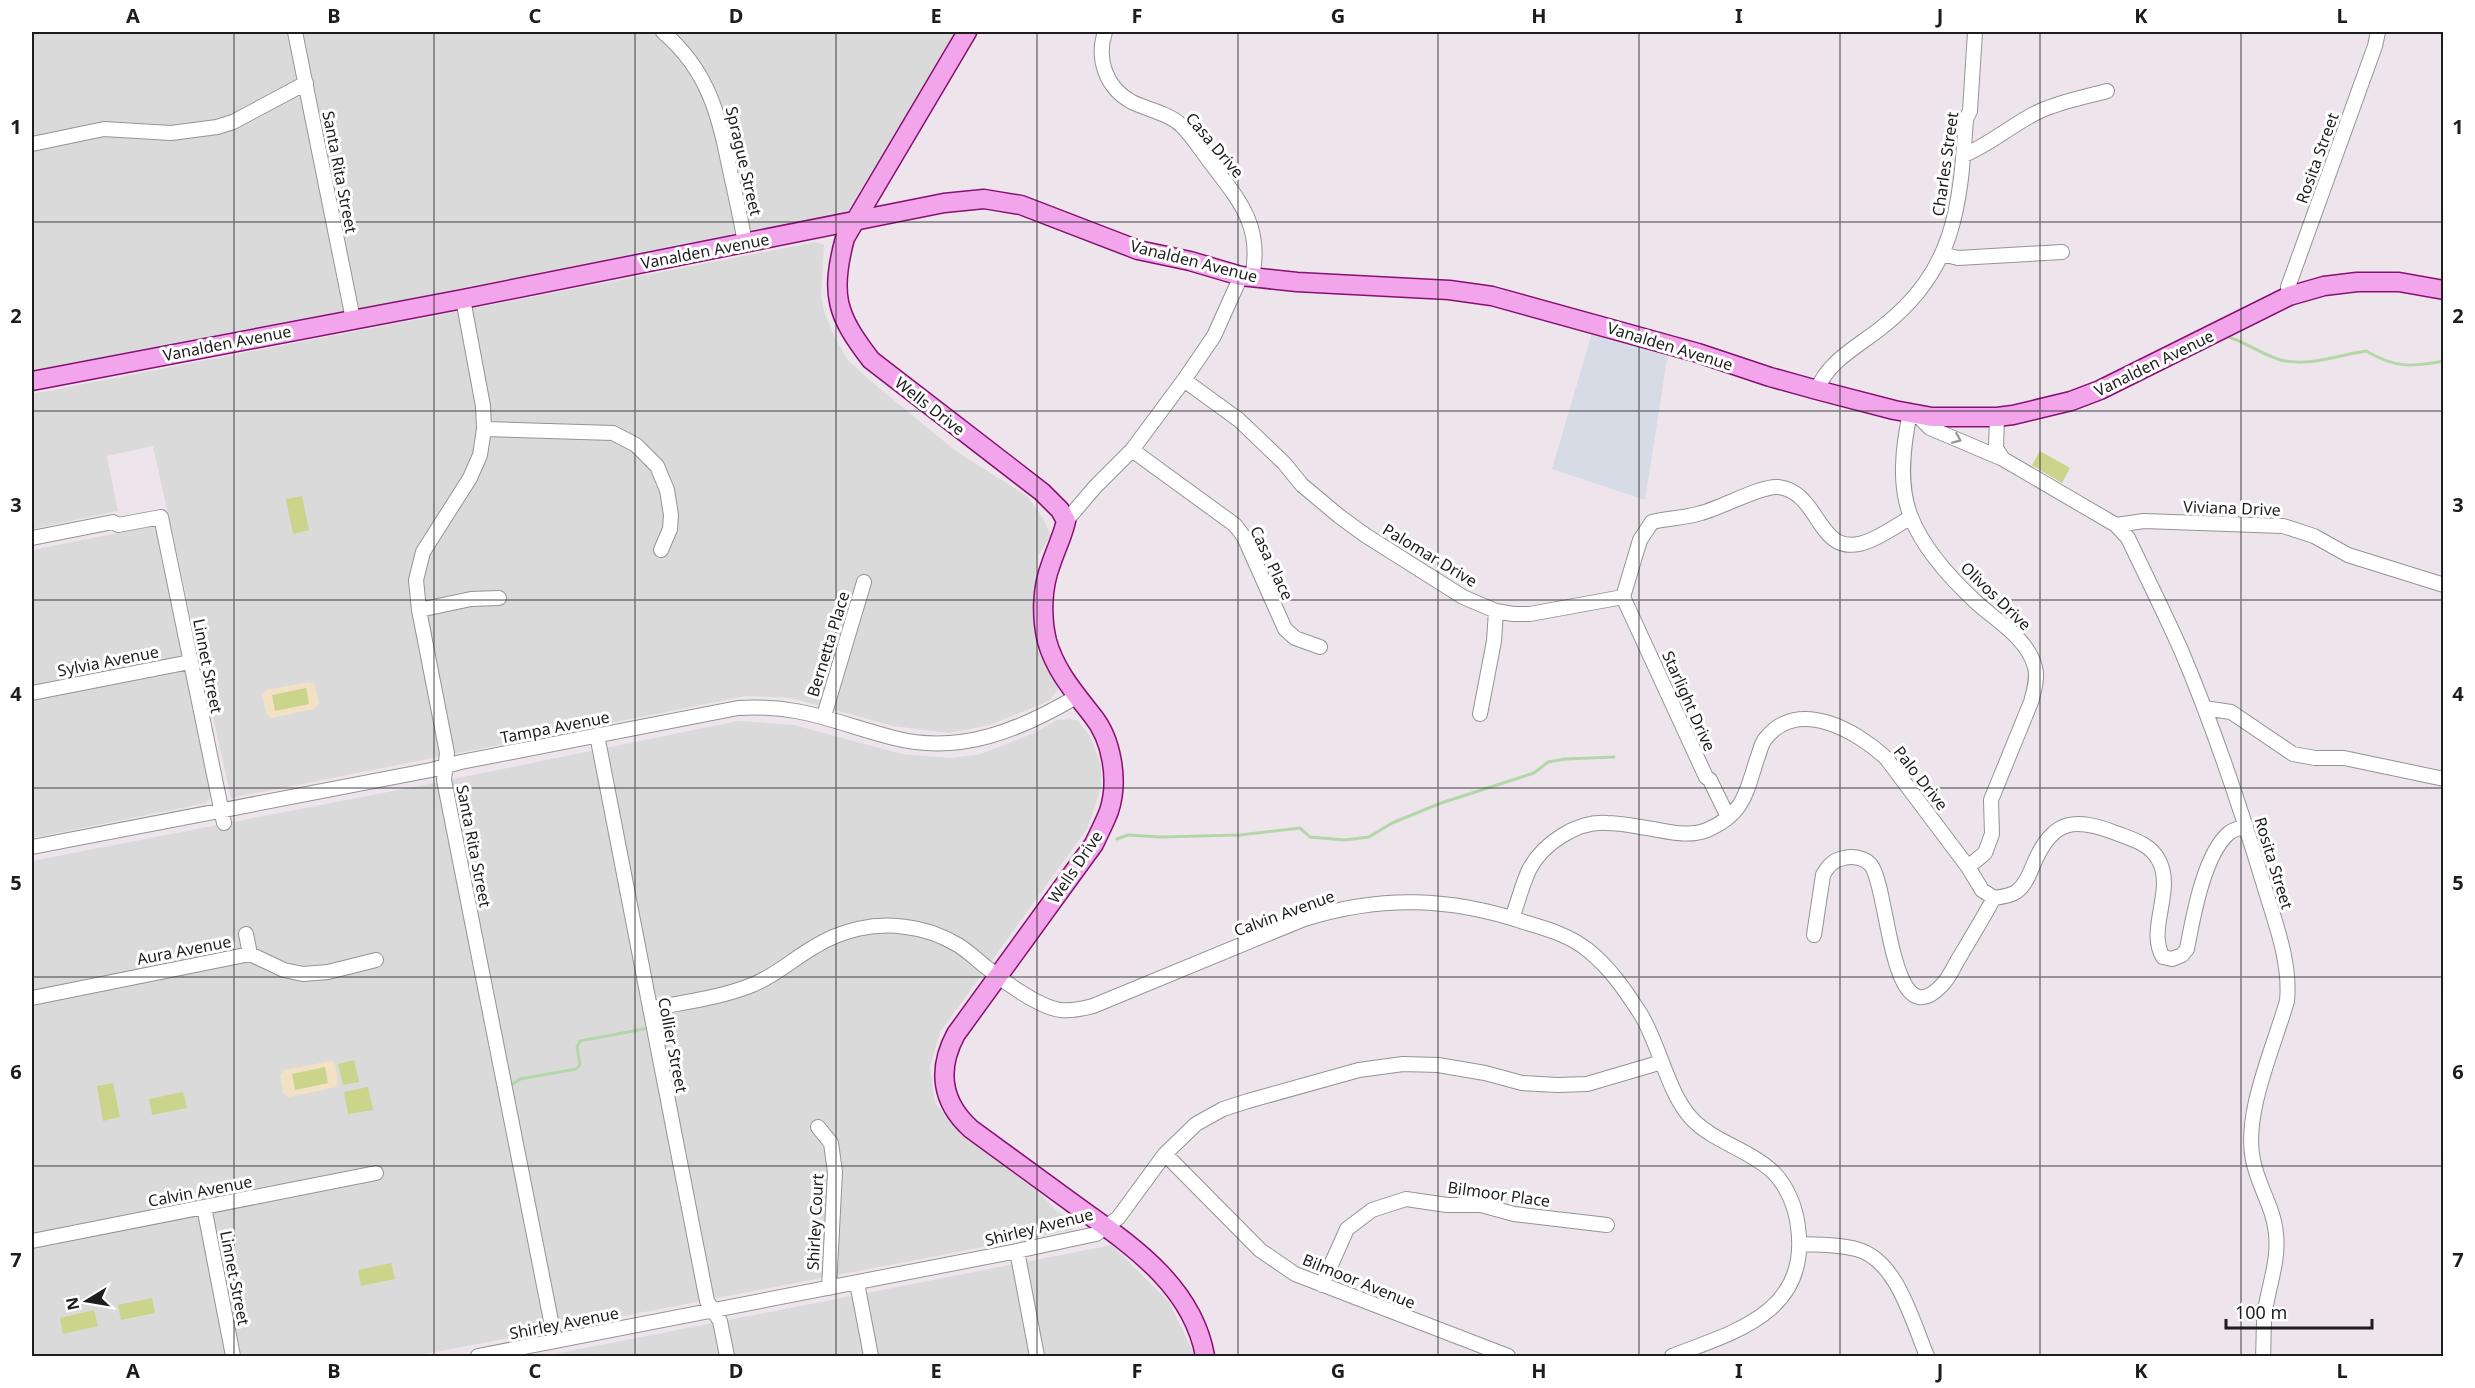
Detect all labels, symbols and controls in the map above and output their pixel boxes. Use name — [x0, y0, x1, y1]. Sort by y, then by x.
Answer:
text: A — [126, 2, 140, 29]
text: B — [327, 2, 341, 29]
text: C — [529, 2, 542, 29]
text: D — [729, 2, 743, 29]
text: E — [930, 2, 942, 29]
text: F — [1132, 2, 1142, 29]
text: G — [1331, 2, 1345, 29]
text: H — [1531, 2, 1547, 29]
text: I — [1735, 2, 1743, 29]
text: J — [1935, 2, 1943, 29]
text: K — [2134, 2, 2148, 29]
text: L — [2336, 2, 2348, 29]
street label: Sprague Street — [721, 104, 767, 218]
street label: Casa Drive — [1181, 107, 1249, 183]
street label: Santa Rita Street — [317, 109, 363, 235]
street label: Rosita Street — [2290, 109, 2344, 206]
street label: Charles Street — [1927, 110, 1963, 218]
text: 1 — [10, 113, 22, 140]
text: 1 — [2452, 113, 2464, 140]
street label: Vanalden Avenue — [639, 228, 771, 274]
street label: Vanalden Avenue — [1128, 235, 1260, 287]
text: 2 — [10, 302, 22, 329]
text: 2 — [2452, 302, 2464, 329]
street label: Vanalden Avenue — [1604, 316, 1736, 376]
street label: Vanalden Avenue — [161, 320, 293, 366]
street label: Vanalden Avenue — [2091, 325, 2217, 401]
street label: Wells Drive — [890, 372, 970, 440]
one-way arrow — [1951, 432, 1962, 444]
text: 3 — [10, 491, 22, 518]
text: 3 — [2452, 491, 2464, 518]
street label: Viviana Drive — [2183, 495, 2281, 521]
street label: Palomar Drive — [1379, 518, 1481, 592]
street label: Casa Place — [1245, 522, 1299, 604]
street label: Olivos Drive — [1956, 557, 2036, 635]
street label: Bernetta Place — [802, 589, 854, 699]
street label: Linnet Street — [188, 617, 228, 715]
street label: Sylvia Avenue — [56, 640, 160, 682]
street label: Starlight Drive — [1657, 647, 1721, 755]
text: 4 — [10, 680, 22, 707]
text: 4 — [2452, 680, 2464, 707]
street label: Tampa Avenue — [499, 706, 611, 748]
street label: Palo Drive — [1889, 741, 1953, 815]
street label: Santa Rita Street — [451, 783, 497, 909]
street label: Rosita Street — [2250, 814, 2298, 912]
street label: Wells Drive — [1043, 826, 1107, 908]
text: 5 — [10, 869, 22, 896]
text: 5 — [2452, 869, 2464, 896]
street label: Calvin Avenue — [1231, 885, 1337, 941]
street label: Aura Avenue — [135, 930, 233, 970]
street label: Collier Street — [653, 995, 693, 1095]
text: 6 — [10, 1058, 22, 1085]
text: 6 — [2452, 1058, 2464, 1085]
street label: Calvin Avenue — [146, 1170, 254, 1212]
street label: Shirley Court — [801, 1173, 829, 1271]
street label: Bilmoor Place — [1446, 1176, 1552, 1212]
street label: Shirley Avenue — [983, 1203, 1095, 1251]
street label: Linnet Street — [215, 1229, 255, 1327]
text: 7 — [10, 1246, 22, 1273]
text: 7 — [2452, 1246, 2464, 1273]
street label: Bilmoor Avenue — [1299, 1248, 1419, 1314]
north arrow — [57, 1271, 117, 1331]
scale bar — [2226, 1292, 2372, 1330]
text: N — [60, 1295, 84, 1312]
text: 100 m — [2235, 1300, 2287, 1324]
street label: Shirley Avenue — [508, 1302, 620, 1344]
text: A — [126, 1357, 140, 1384]
text: B — [327, 1357, 341, 1384]
text: C — [529, 1357, 542, 1384]
text: D — [729, 1357, 743, 1384]
text: E — [930, 1357, 942, 1384]
text: F — [1132, 1357, 1142, 1384]
text: G — [1331, 1357, 1345, 1384]
text: H — [1531, 1357, 1547, 1384]
text: I — [1735, 1357, 1743, 1384]
text: J — [1935, 1357, 1943, 1384]
text: K — [2134, 1357, 2148, 1384]
text: L — [2336, 1357, 2348, 1384]

